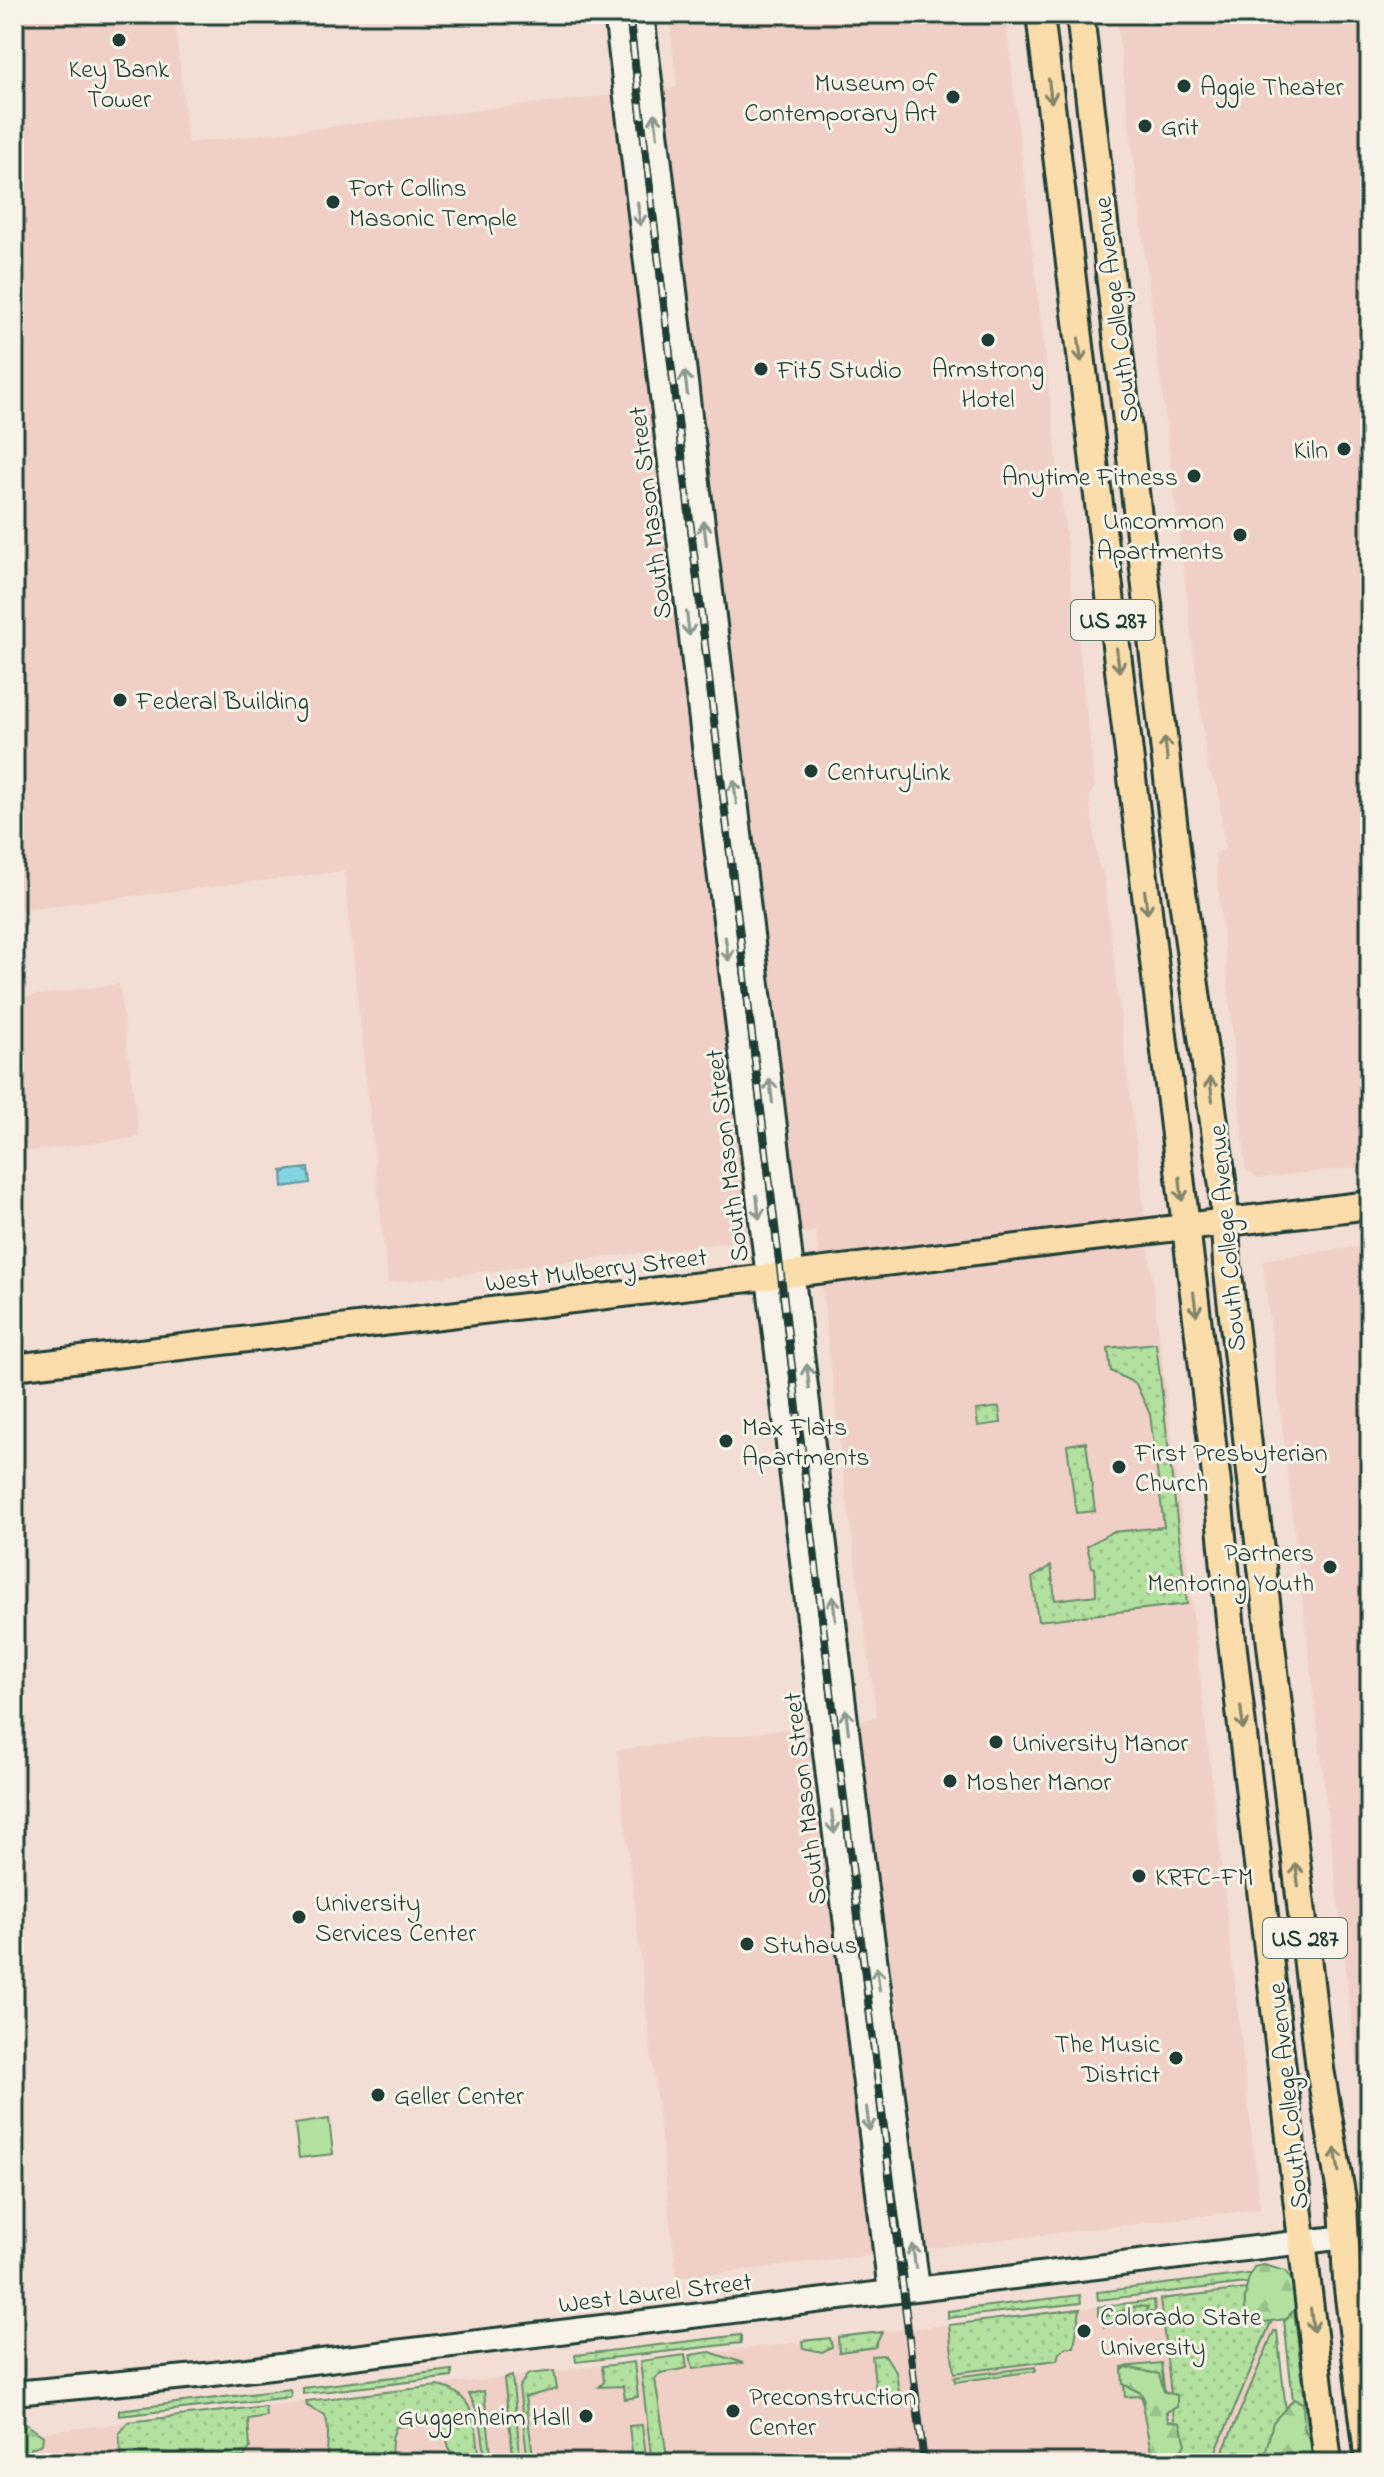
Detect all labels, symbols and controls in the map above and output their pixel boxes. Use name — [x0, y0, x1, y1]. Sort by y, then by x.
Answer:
marker: Key Bank Tower — [110, 31, 128, 49]
place label: Key Bank Tower — [69, 52, 170, 120]
place label: Museum of Contemporary Art — [744, 66, 938, 134]
place label: Aggie Theater — [1200, 70, 1345, 108]
marker: Aggie Theater — [1175, 77, 1193, 95]
one-way arrow — [1042, 78, 1057, 104]
marker: Museum of Contemporary Art — [944, 88, 962, 106]
place label: Grit — [1161, 110, 1199, 148]
one-way arrow — [649, 112, 664, 138]
marker: Grit — [1136, 117, 1154, 135]
place label: Fort Collins Masonic Temple — [348, 171, 518, 239]
marker: Fort Collins Masonic Temple — [324, 193, 342, 211]
street label: South College Avenue — [1085, 194, 1151, 425]
one-way arrow — [632, 200, 647, 227]
marker: Armstrong Hotel — [979, 331, 997, 349]
one-way arrow — [1073, 336, 1088, 362]
place label: Armstrong Hotel — [932, 352, 1044, 420]
place label: Fit5 Studio — [776, 353, 902, 391]
marker: Fit5 Studio — [752, 360, 770, 378]
one-way arrow — [679, 370, 694, 397]
street label: South Mason Street — [620, 404, 684, 621]
place label: Kiln — [1294, 433, 1328, 471]
marker: Kiln — [1335, 440, 1353, 458]
place label: Anytime Fitness — [1002, 460, 1178, 498]
marker: Anytime Fitness — [1185, 467, 1203, 485]
place label: Uncommon Apartments — [1096, 504, 1224, 572]
one-way arrow — [698, 521, 713, 547]
marker: Uncommon Apartments — [1231, 526, 1249, 544]
road number: US 287 — [1071, 600, 1155, 640]
one-way arrow — [680, 610, 695, 637]
one-way arrow — [1110, 646, 1125, 672]
place label: Federal Building — [135, 684, 309, 722]
marker: Federal Building — [111, 691, 129, 709]
one-way arrow — [1158, 736, 1173, 763]
place label: CenturyLink — [827, 755, 951, 793]
marker: CenturyLink — [802, 762, 820, 780]
one-way arrow — [728, 779, 743, 806]
one-way arrow — [1139, 888, 1154, 915]
one-way arrow — [720, 935, 735, 962]
street label: South Mason Street — [697, 1047, 761, 1264]
one-way arrow — [1204, 1076, 1219, 1103]
one-way arrow — [763, 1078, 778, 1105]
street label: South College Avenue — [1200, 1122, 1258, 1353]
one-way arrow — [1173, 1175, 1188, 1202]
one-way arrow — [750, 1194, 765, 1220]
street label: West Mulberry Street — [483, 1239, 710, 1304]
one-way arrow — [1187, 1290, 1202, 1317]
one-way arrow — [800, 1363, 815, 1390]
place label: Max Flats Apartments — [742, 1410, 870, 1478]
marker: Max Flats Apartments — [717, 1432, 735, 1450]
place label: First Presbyterian Church — [1134, 1436, 1328, 1504]
marker: First Presbyterian Church — [1110, 1458, 1128, 1476]
place label: Partners Mentoring Youth — [1147, 1536, 1314, 1604]
marker: Partners Mentoring Youth — [1321, 1558, 1339, 1576]
one-way arrow — [826, 1595, 841, 1622]
street label: South Mason Street — [775, 1690, 839, 1907]
one-way arrow — [1235, 1705, 1250, 1730]
one-way arrow — [839, 1709, 854, 1734]
place label: University Manor — [1012, 1726, 1189, 1764]
marker: University Manor — [987, 1733, 1005, 1751]
place label: Mosher Manor — [966, 1765, 1112, 1803]
marker: Mosher Manor — [941, 1772, 959, 1790]
one-way arrow — [825, 1808, 840, 1835]
place label: KRFC-FM — [1155, 1860, 1253, 1898]
one-way arrow — [1290, 1862, 1305, 1889]
marker: KRFC-FM — [1130, 1867, 1148, 1885]
place label: University Services Center — [315, 1886, 477, 1954]
marker: University Services Center — [290, 1908, 308, 1926]
road number: US 287 — [1263, 1918, 1347, 1958]
place label: Stuhaus — [763, 1928, 858, 1966]
marker: Stuhaus — [738, 1935, 756, 1953]
one-way arrow — [870, 1967, 885, 1992]
street label: South College Avenue — [1259, 1980, 1321, 2211]
place label: The Music District — [1055, 2027, 1160, 2095]
marker: The Music District — [1167, 2049, 1185, 2067]
place label: Geller Center — [394, 2079, 525, 2117]
marker: Geller Center — [369, 2086, 387, 2104]
one-way arrow — [861, 2106, 876, 2131]
one-way arrow — [1329, 2148, 1344, 2173]
one-way arrow — [906, 2244, 921, 2269]
street label: West Laurel Street — [556, 2264, 755, 2326]
place label: Colorado State University — [1100, 2300, 1262, 2368]
one-way arrow — [1305, 2307, 1320, 2332]
marker: Colorado State University — [1075, 2322, 1093, 2340]
place label: Preconstruction Center — [749, 2380, 916, 2448]
place label: Guggenheim Hall — [398, 2400, 570, 2438]
marker: Preconstruction Center — [724, 2402, 742, 2420]
marker: Guggenheim Hall — [577, 2407, 595, 2425]

